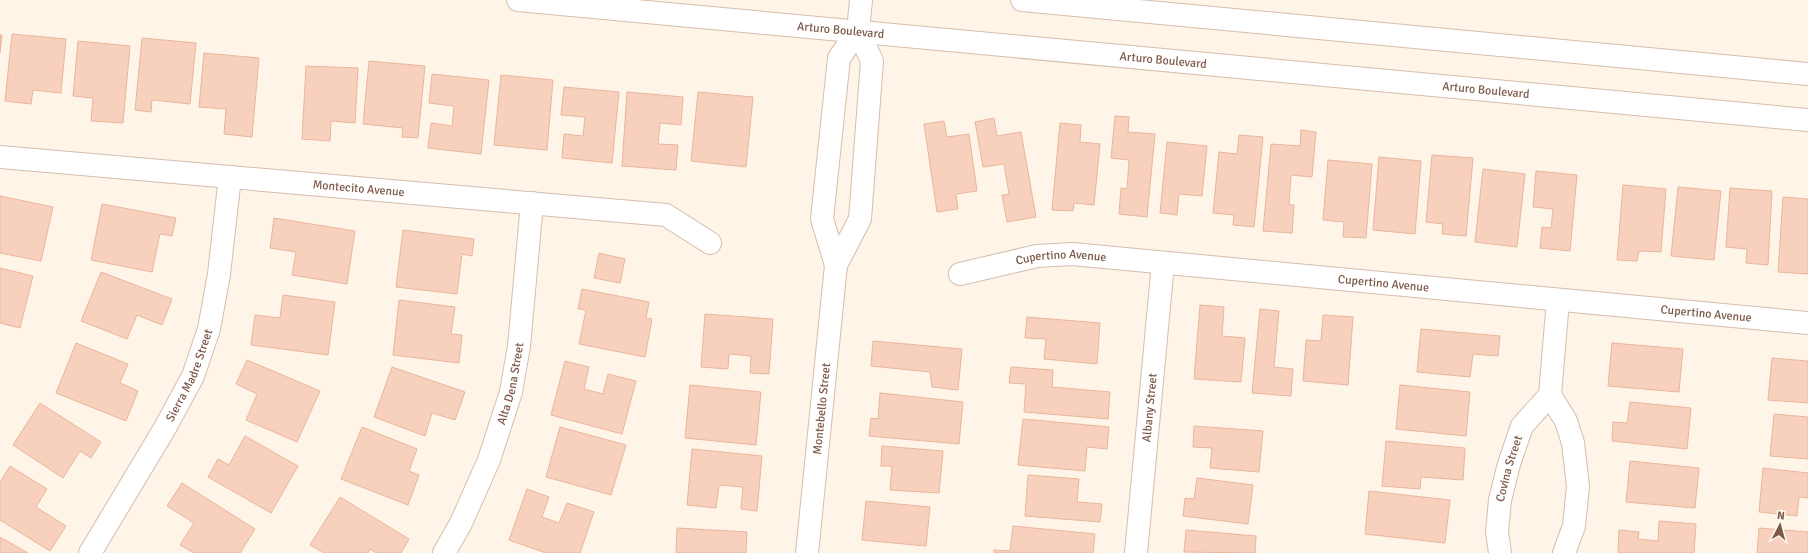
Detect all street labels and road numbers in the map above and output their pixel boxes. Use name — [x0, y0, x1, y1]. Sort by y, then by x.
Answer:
street label: Arturo Boulevard — [796, 18, 885, 42]
street label: Arturo Boulevard — [1119, 49, 1207, 72]
street label: Arturo Boulevard — [1442, 79, 1530, 102]
street label: Montecito Avenue — [312, 177, 405, 200]
street label: Cupertino Avenue — [1014, 246, 1107, 268]
street label: Cupertino Avenue — [1337, 271, 1430, 295]
street label: Cupertino Avenue — [1660, 302, 1752, 325]
street label: Sierra Madre Street — [162, 327, 216, 424]
street label: Alta Dena Street — [493, 342, 527, 426]
street label: Montebello Street — [809, 362, 834, 455]
street label: Albany Street — [1139, 373, 1160, 443]
street label: Covina Street — [1492, 433, 1526, 503]

